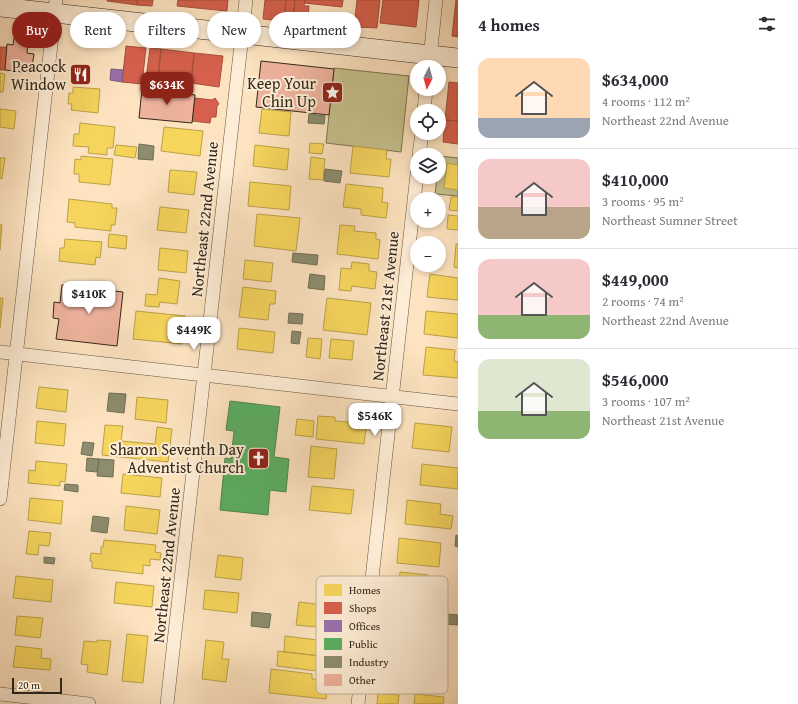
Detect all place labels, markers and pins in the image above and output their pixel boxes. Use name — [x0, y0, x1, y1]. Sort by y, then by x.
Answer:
place label: Peacock Window — [11, 54, 67, 96]
restaurant icon: Peacock Window — [68, 62, 94, 88]
place label: Keep Your Chin Up — [247, 71, 316, 113]
pin: $634K — [139, 72, 195, 106]
place icon: Keep Your Chin Up — [319, 79, 345, 105]
pin: $410K — [61, 281, 117, 315]
pin: $449K — [166, 317, 222, 351]
pin: $546K — [347, 403, 403, 437]
place label: Sharon Seventh Day Adventist Church — [110, 437, 244, 479]
church icon: Sharon Seventh Day Adventist Church — [246, 445, 272, 471]

